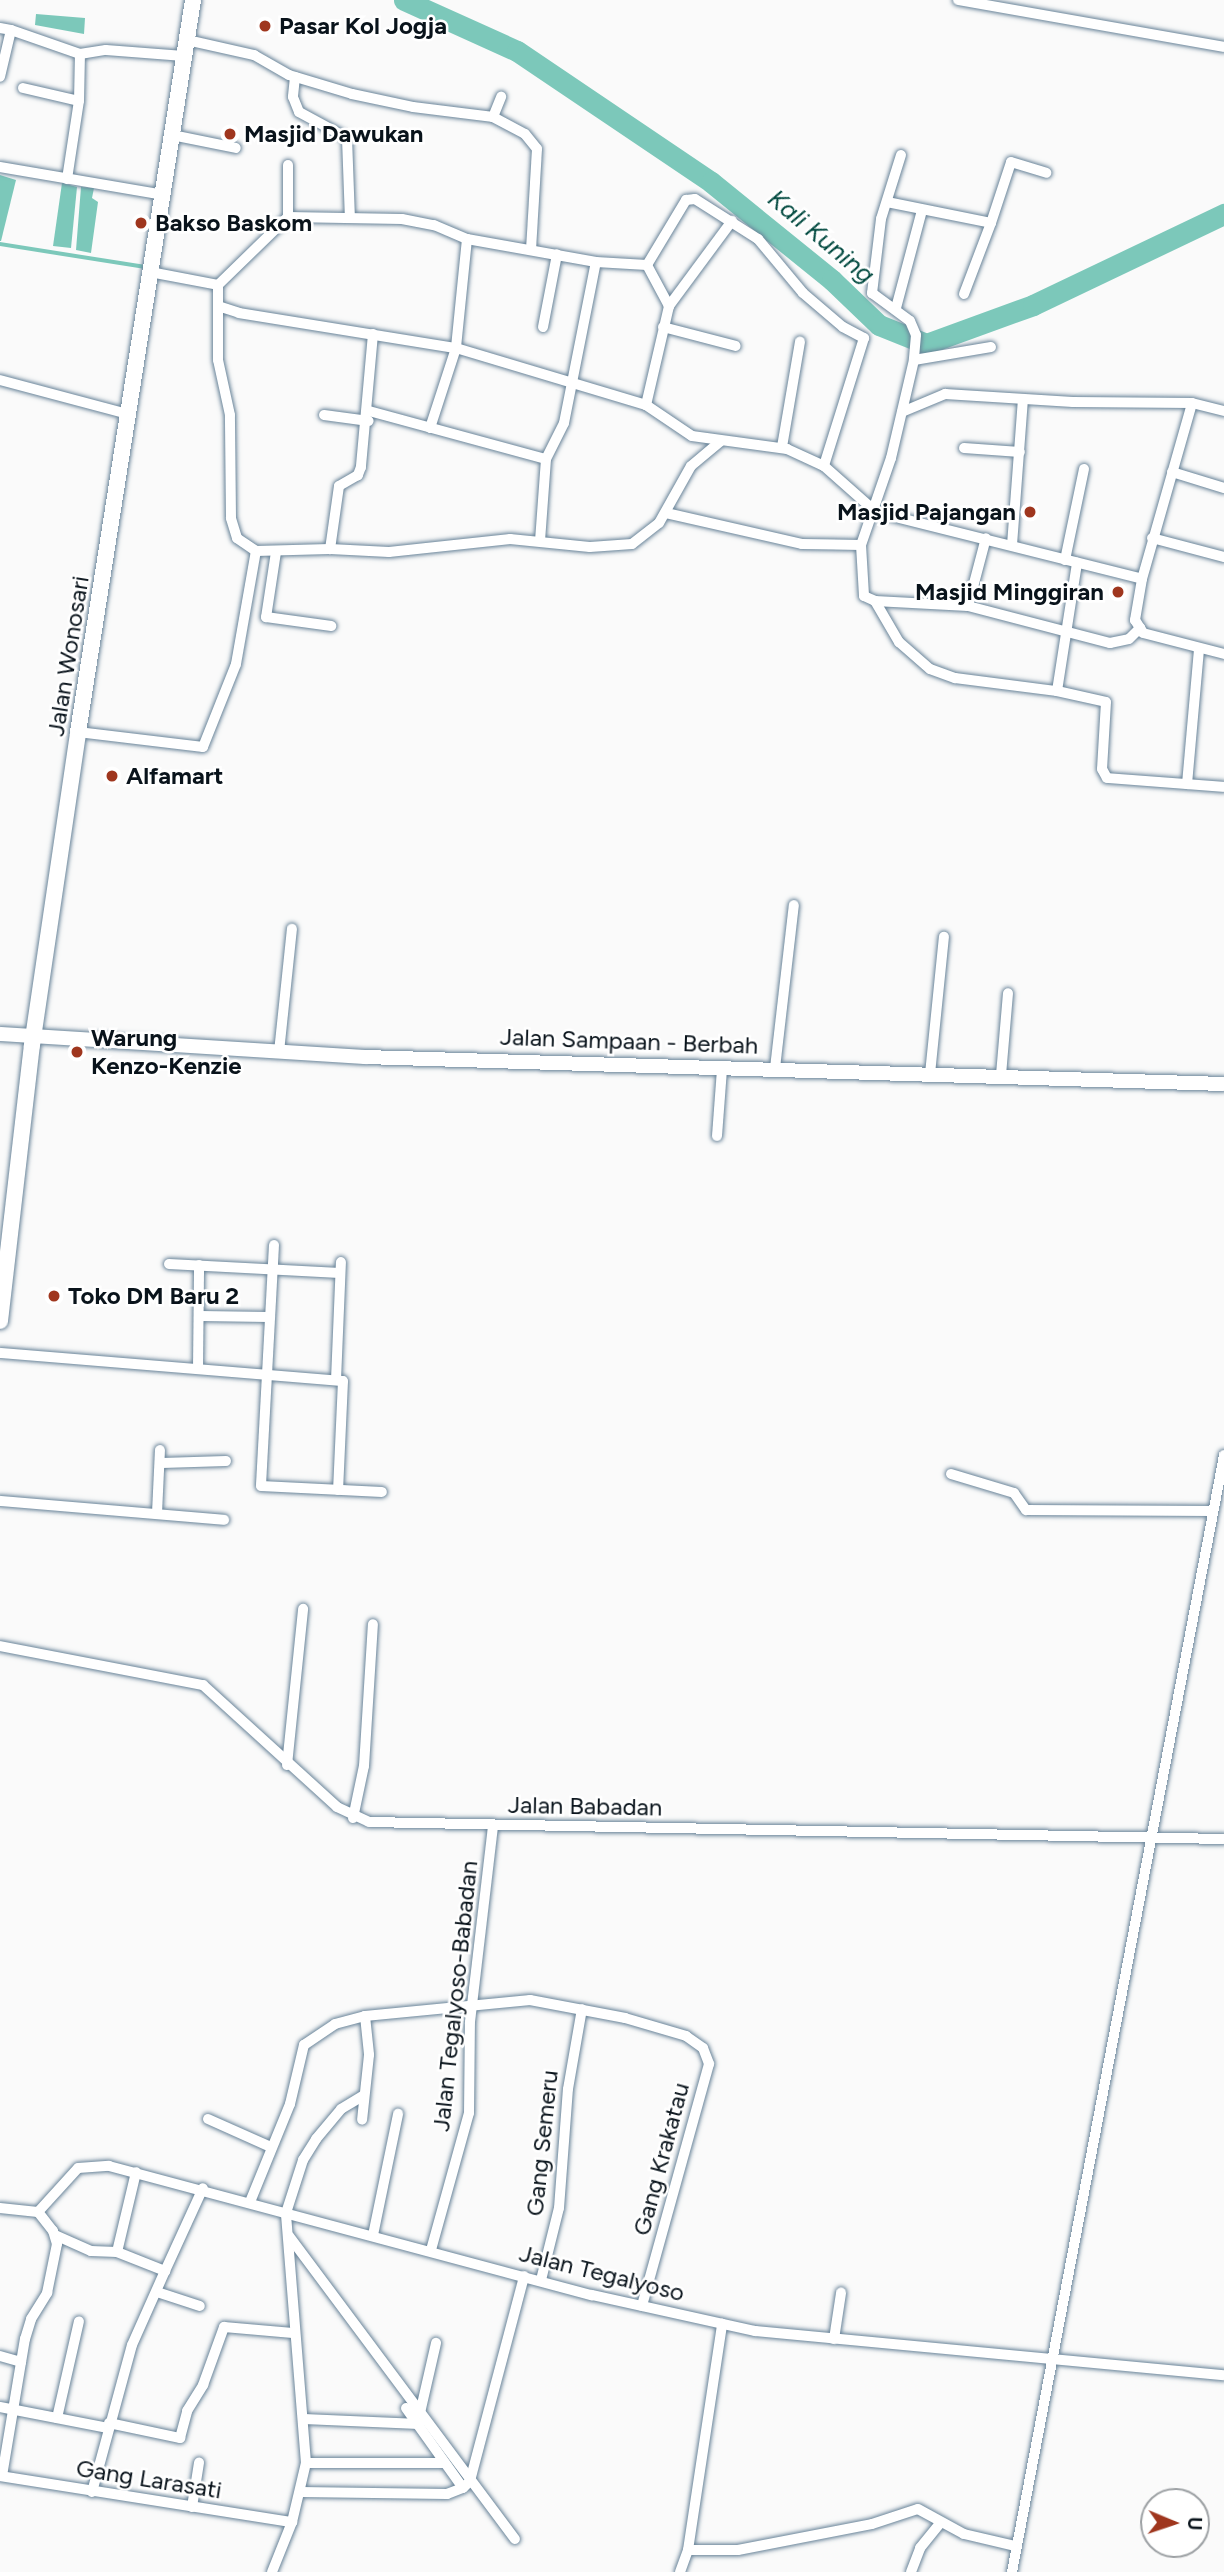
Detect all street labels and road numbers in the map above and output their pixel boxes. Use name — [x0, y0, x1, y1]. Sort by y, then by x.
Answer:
street label: Jalan Wonosari — [41, 574, 95, 738]
street label: Jalan Sampaan - Berbah — [499, 1022, 759, 1060]
street label: Jalan Babadan — [508, 1790, 662, 1822]
street label: Jalan Tegalyoso-Babadan — [426, 1859, 484, 2133]
street label: Gang Semeru — [520, 2069, 564, 2217]
street label: Gang Krakatau — [627, 2079, 695, 2239]
street label: Jalan Tegalyoso — [516, 2239, 688, 2307]
street label: Gang Larasati — [74, 2453, 224, 2505]

